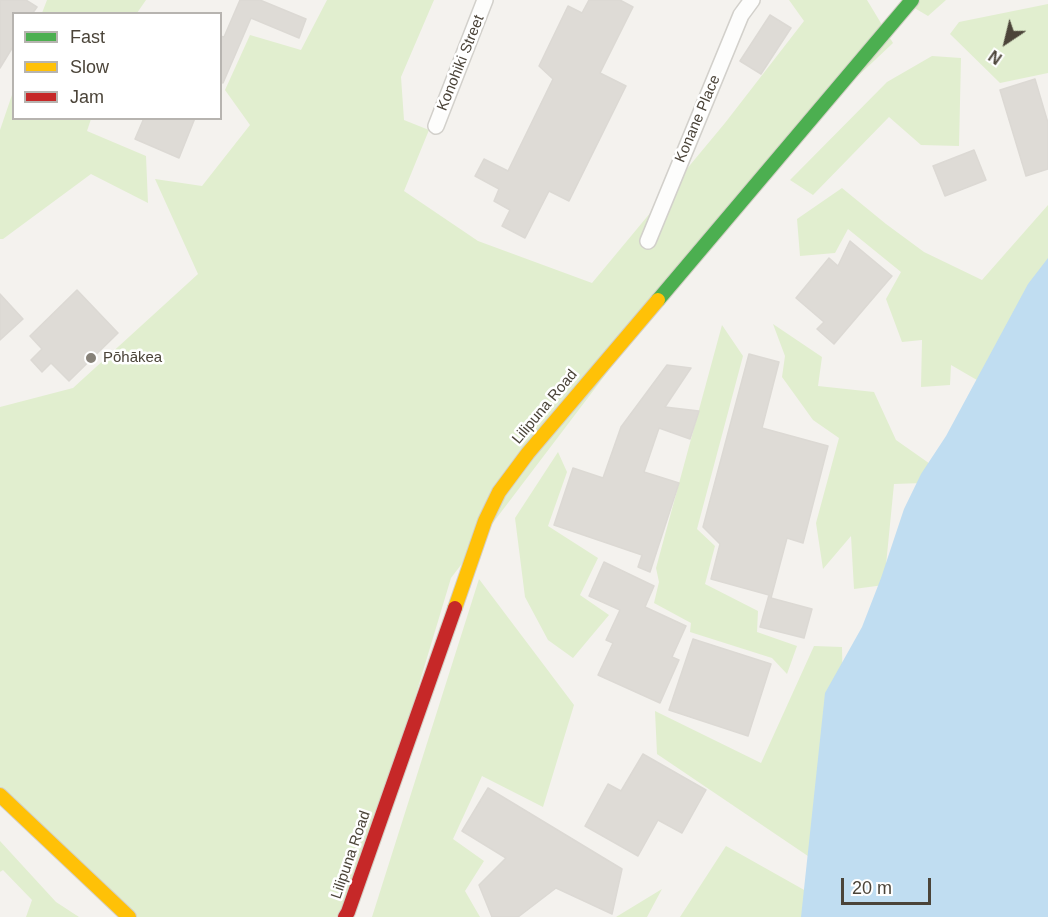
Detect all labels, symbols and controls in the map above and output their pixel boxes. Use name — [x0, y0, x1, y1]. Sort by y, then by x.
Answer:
legend — [12, 12, 222, 120]
street label: Konohiki Street — [434, 12, 488, 114]
north arrow — [976, 12, 1036, 72]
text: Fast — [70, 27, 105, 47]
text: N — [986, 47, 1005, 67]
text: Slow — [70, 57, 109, 77]
street label: Konane Place — [671, 72, 725, 166]
text: Jam — [70, 87, 104, 107]
place label: Pōhākea — [103, 349, 162, 367]
marker: Pōhākea — [84, 351, 98, 365]
street label: Lilipuna Road — [509, 366, 581, 448]
street label: Lilipuna Road — [328, 809, 374, 901]
scale bar — [844, 866, 934, 904]
text: 20 m — [852, 878, 892, 898]

